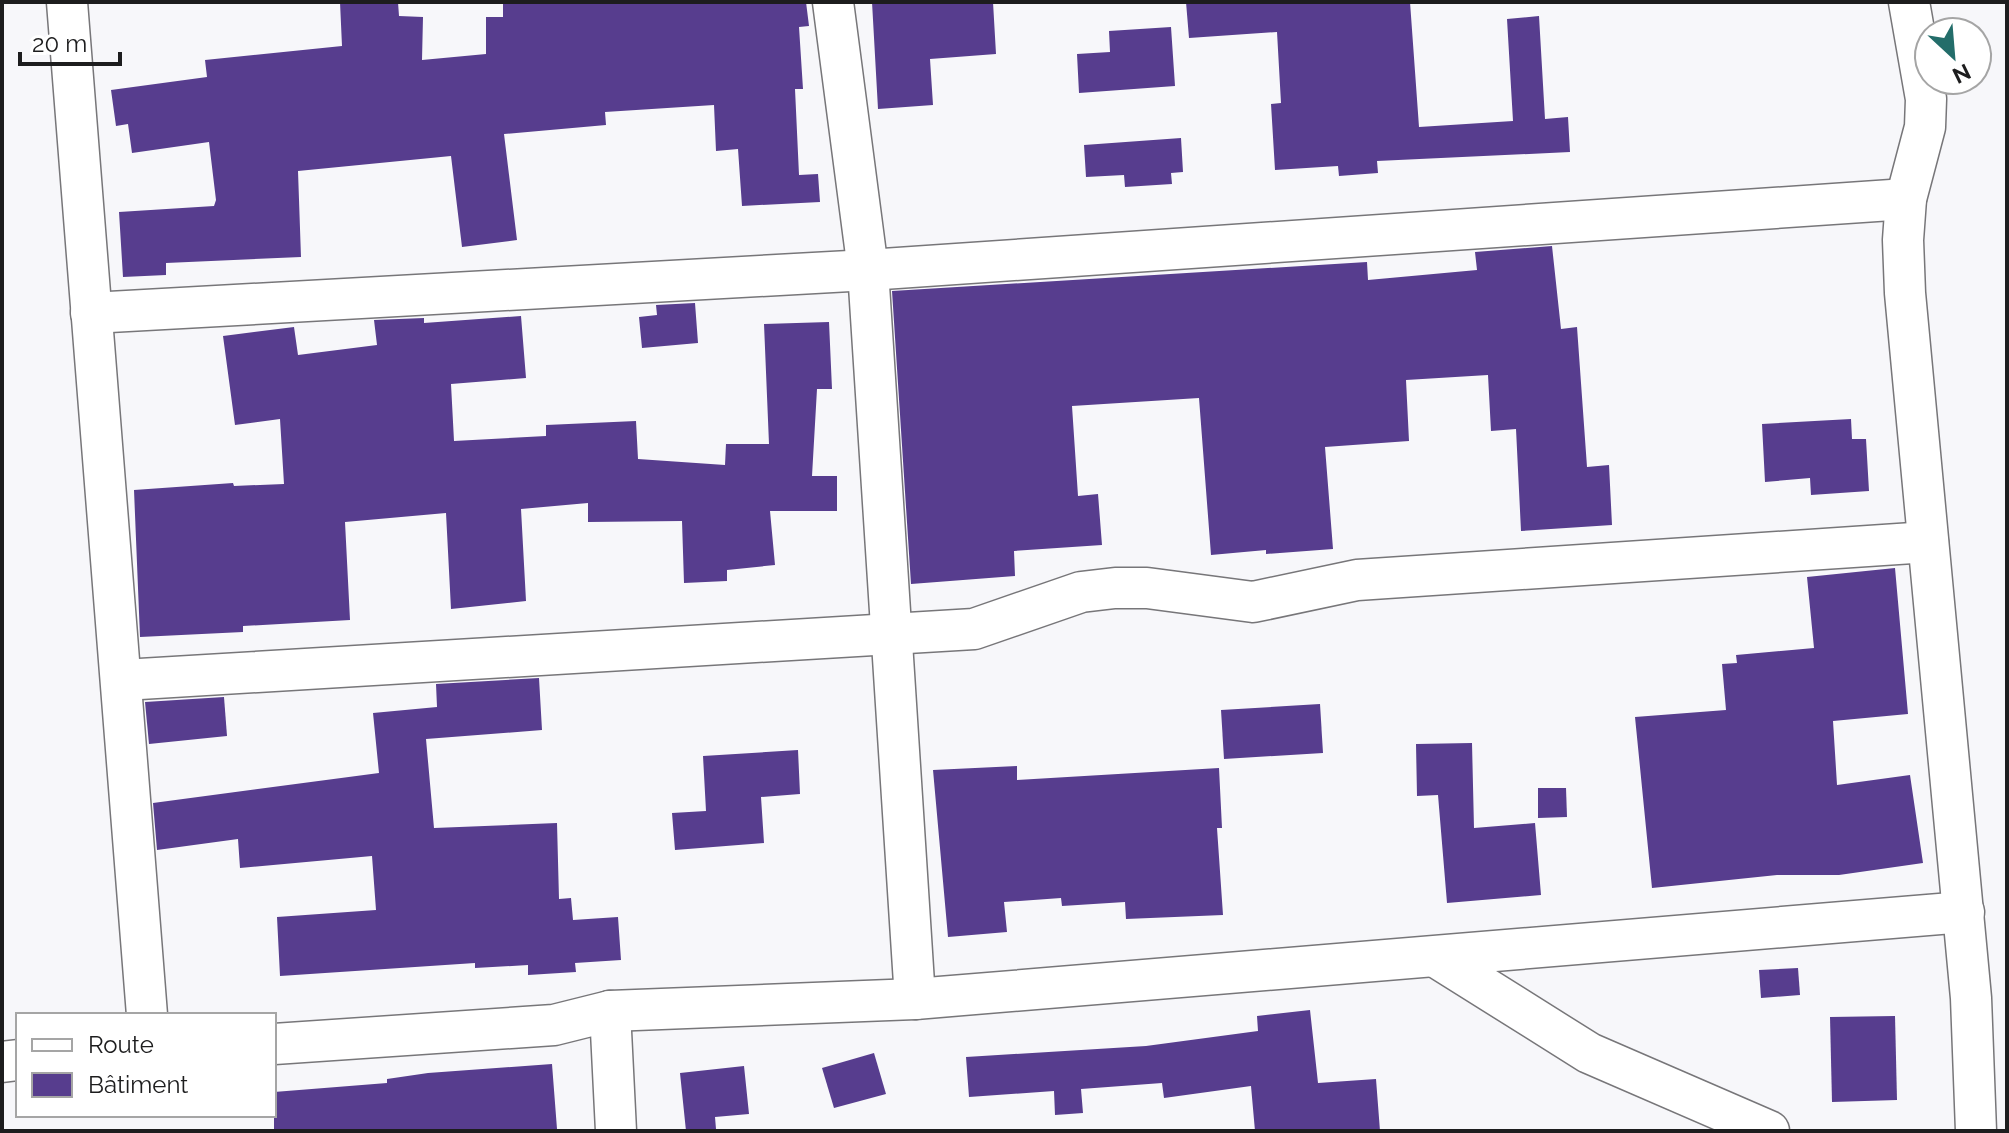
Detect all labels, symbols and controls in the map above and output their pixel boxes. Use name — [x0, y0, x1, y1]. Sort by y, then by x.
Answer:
scale bar — [20, 16, 120, 66]
north arrow — [1913, 16, 1993, 96]
text: 20 m — [32, 29, 87, 58]
text: N — [1949, 59, 1975, 89]
legend — [16, 1013, 276, 1117]
text: Route — [88, 1030, 154, 1059]
text: Bâtiment — [88, 1070, 188, 1099]

